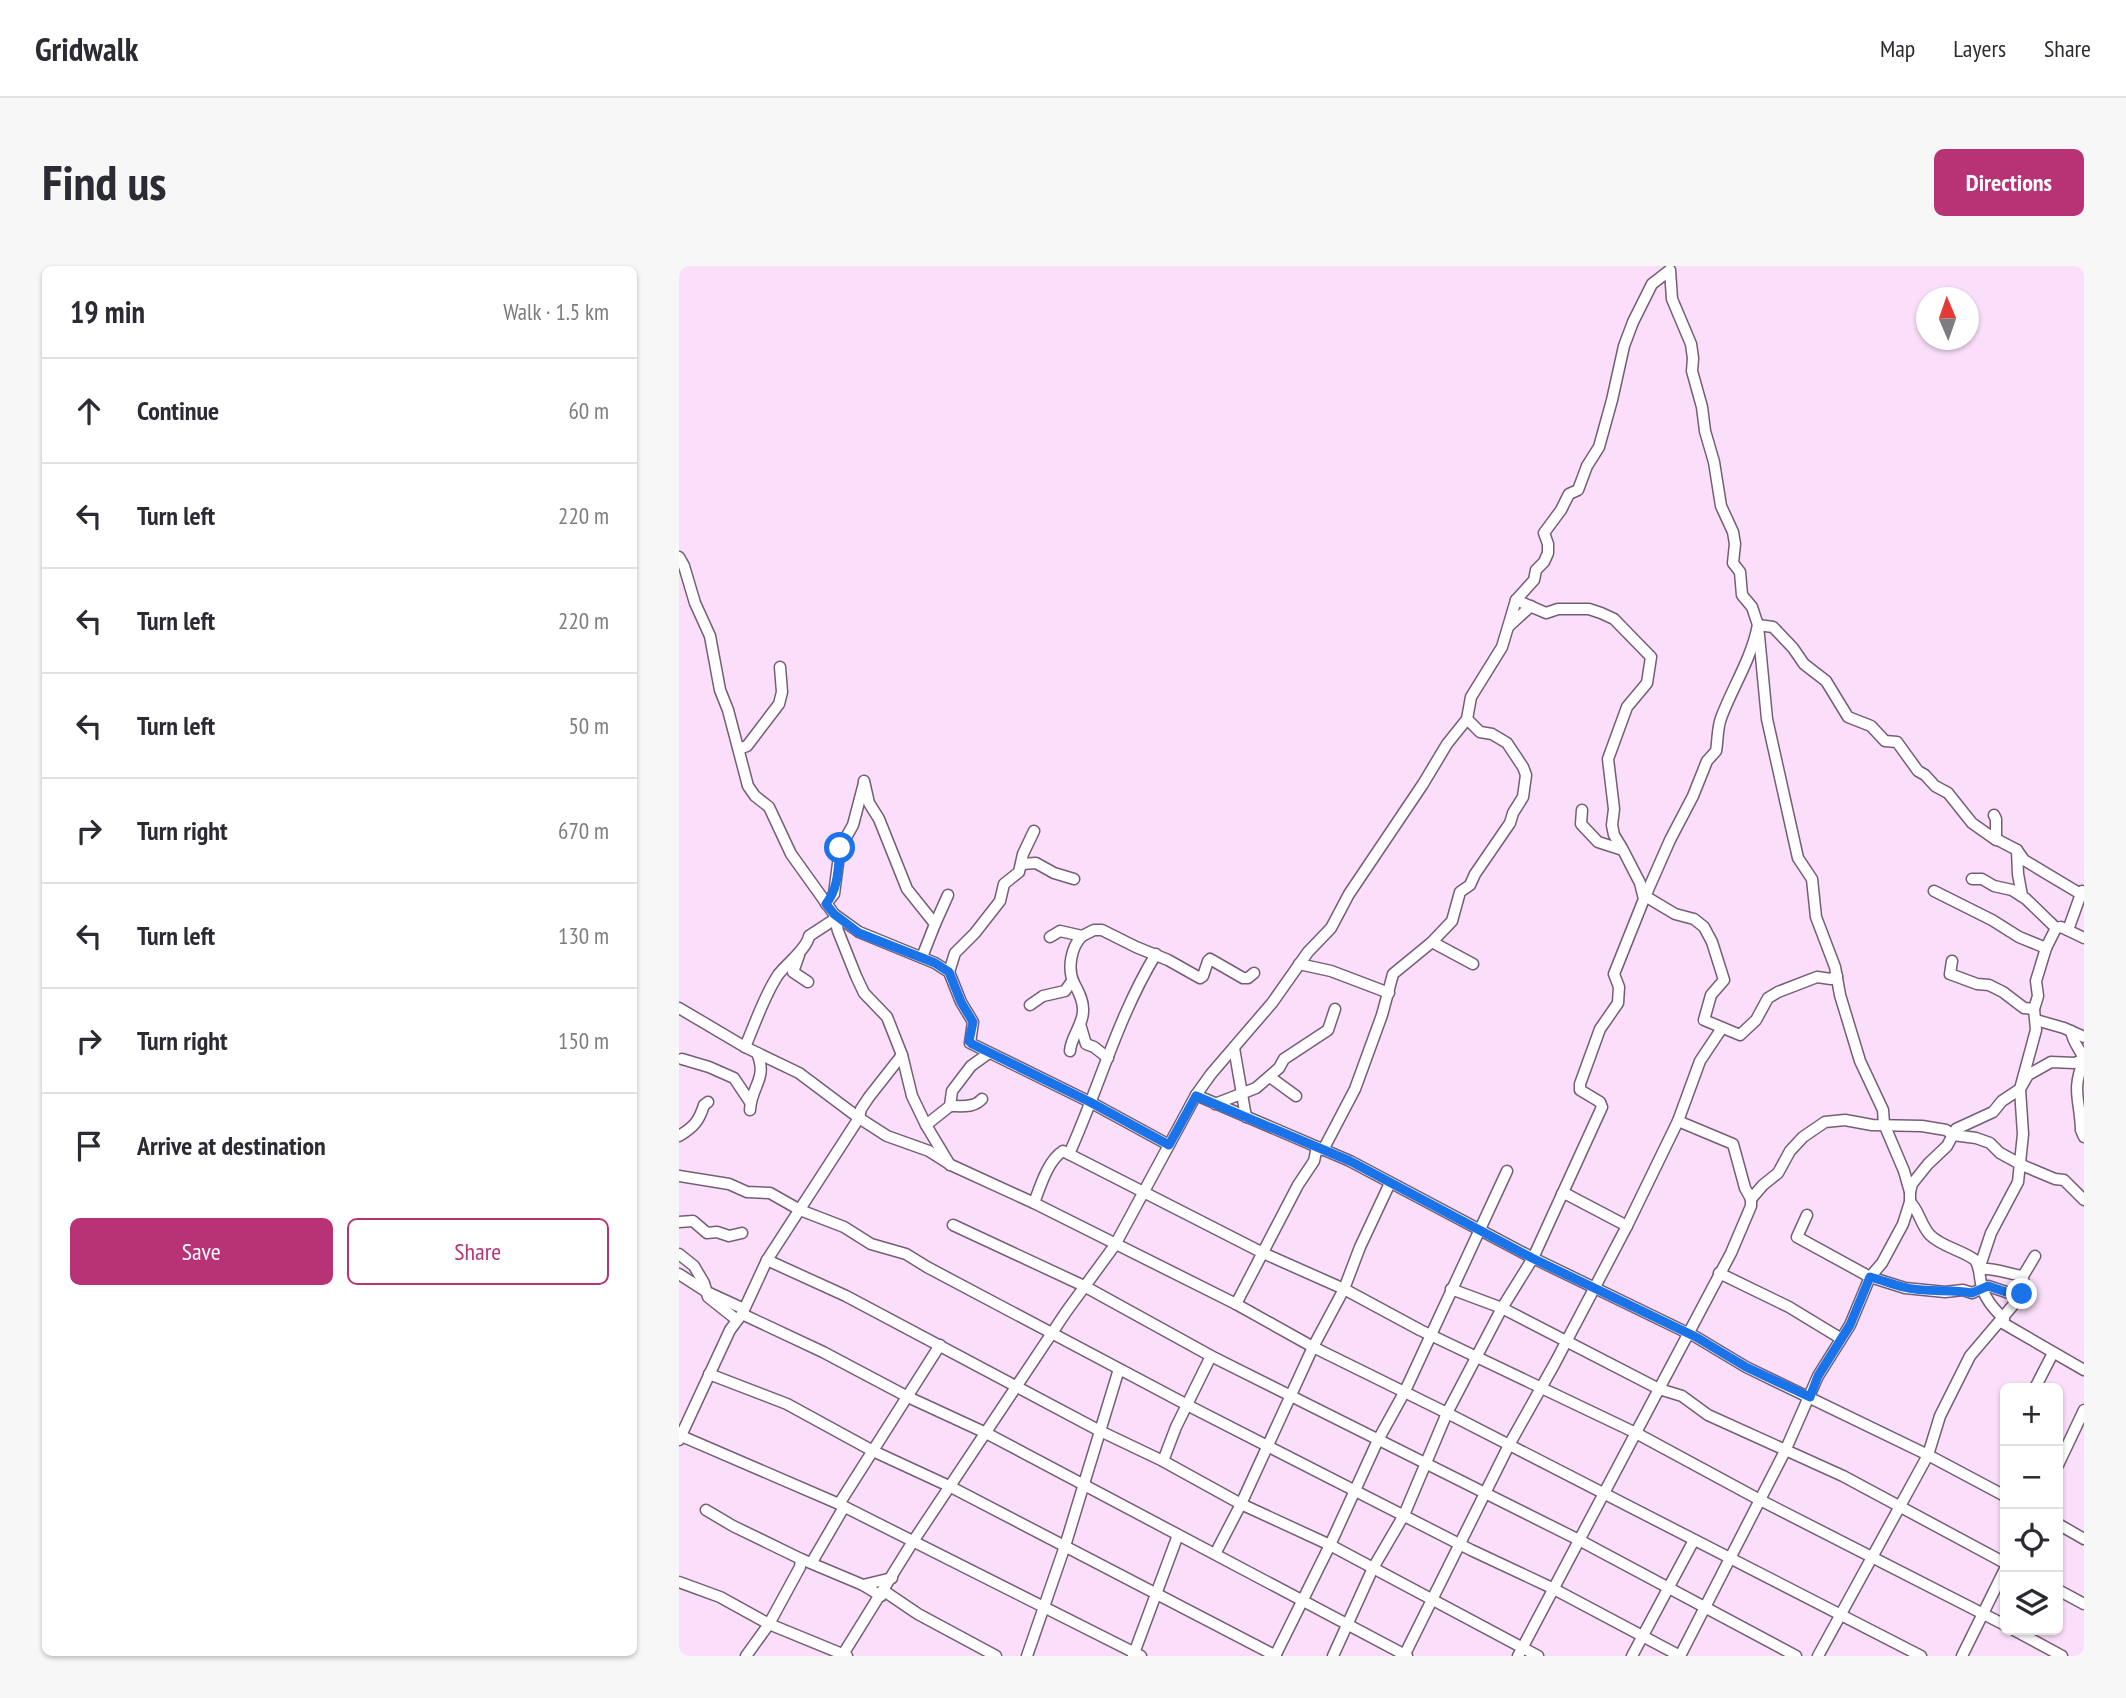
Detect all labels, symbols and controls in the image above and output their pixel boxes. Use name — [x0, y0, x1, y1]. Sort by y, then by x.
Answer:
text: Gridwalk — [35, 27, 138, 70]
text: Map — [1880, 33, 1915, 64]
text: Layers — [1953, 33, 2006, 64]
text: Share — [2044, 33, 2091, 64]
button: Directions — [1934, 149, 2084, 216]
text: Find us — [42, 150, 166, 214]
north arrow — [1916, 287, 1979, 350]
text: 19 min — [70, 292, 145, 331]
text: Walk · 1.5 km — [503, 297, 609, 326]
icon: ahead — [70, 392, 108, 430]
text: Continue — [137, 394, 219, 427]
text: 60 m — [568, 396, 609, 425]
icon: left — [70, 497, 108, 535]
text: Turn left — [137, 499, 215, 532]
text: 220 m — [558, 501, 609, 530]
icon: left — [70, 602, 108, 640]
text: Turn left — [137, 604, 215, 637]
text: 220 m — [558, 606, 609, 635]
icon: left — [70, 707, 108, 745]
text: Turn left — [137, 709, 215, 742]
text: 50 m — [568, 711, 609, 740]
icon: right — [70, 812, 108, 850]
text: Turn right — [137, 814, 228, 847]
text: 670 m — [558, 816, 609, 845]
route start — [824, 832, 855, 863]
icon: left — [70, 917, 108, 955]
text: Turn left — [137, 919, 215, 952]
text: 130 m — [558, 921, 609, 950]
icon: right — [70, 1022, 108, 1060]
text: Turn right — [137, 1024, 228, 1057]
text: 150 m — [558, 1026, 609, 1055]
icon: arrive — [70, 1127, 108, 1165]
text: Arrive at destination — [137, 1129, 326, 1162]
button: Save — [70, 1218, 333, 1285]
button: Share — [347, 1218, 609, 1285]
route end — [2006, 1278, 2037, 1309]
map controls — [2000, 1383, 2063, 1635]
button: + — [2000, 1383, 2063, 1446]
button: − — [2000, 1446, 2063, 1509]
button: locate — [2000, 1509, 2063, 1572]
button: layers — [2000, 1572, 2063, 1635]

